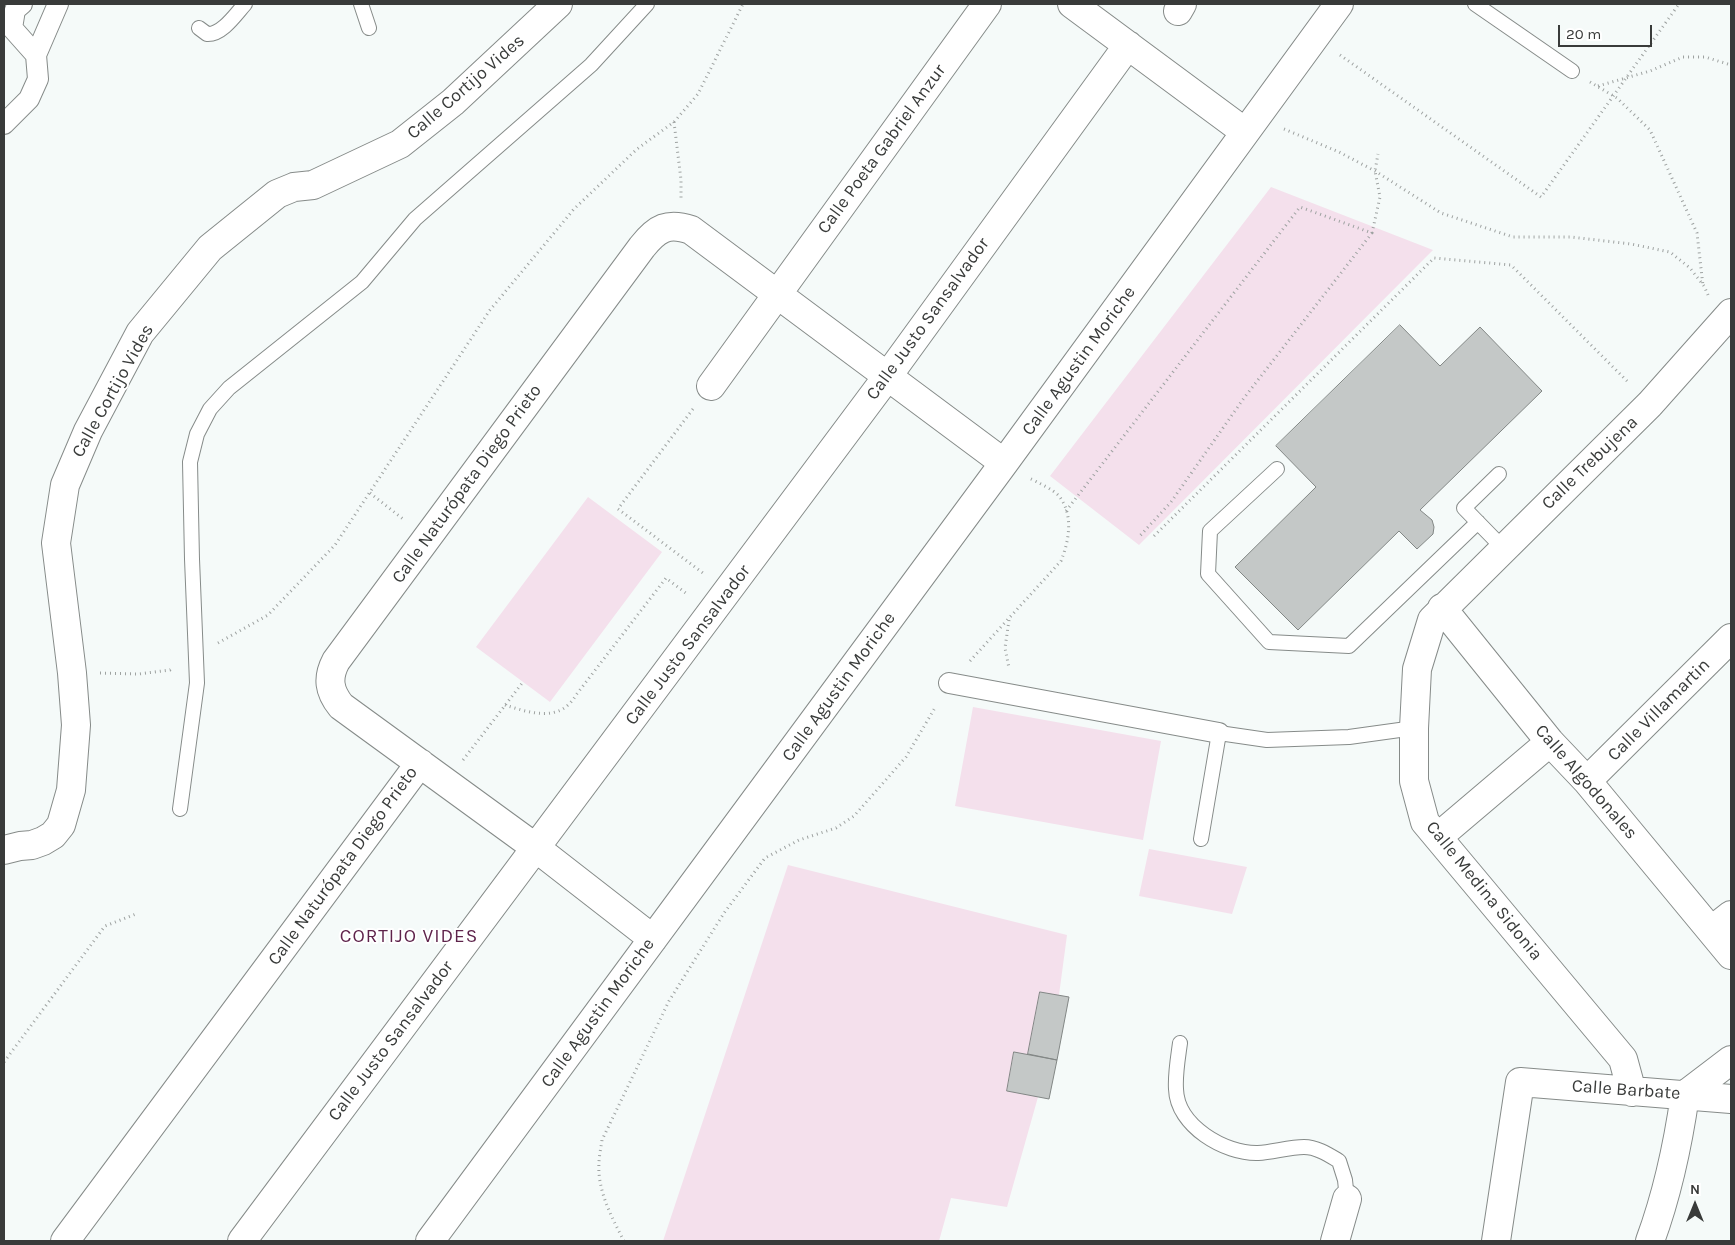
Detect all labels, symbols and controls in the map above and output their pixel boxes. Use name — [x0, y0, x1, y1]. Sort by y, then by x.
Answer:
scale bar — [1560, 15, 1654, 47]
text: 20 m — [1566, 25, 1601, 43]
street label: Calle Cortijo Vides — [403, 30, 529, 144]
street label: Calle Poeta Gabriel Anzur — [813, 60, 951, 238]
street label: Calle Justo Sansalvador — [862, 234, 994, 404]
street label: Calle Agustin Moriche — [1018, 282, 1140, 440]
street label: Calle Cortijo Vides — [68, 321, 158, 461]
street label: Calle Naturópata Diego Prieto — [388, 380, 546, 588]
street label: Calle Trebujena — [1537, 412, 1643, 514]
street label: Calle Justo Sansalvador — [621, 561, 755, 729]
street label: Calle Agustin Moriche — [778, 608, 900, 766]
street label: Calle Villamartin — [1603, 654, 1715, 766]
street label: Calle Algodonales — [1530, 720, 1642, 844]
street label: Calle Naturópata Diego Prieto — [264, 762, 422, 970]
street label: Calle Medina Sidonia — [1421, 817, 1547, 965]
district label: CORTIJO VIDES — [338, 926, 480, 948]
street label: Calle Agustin Moriche — [537, 934, 659, 1092]
street label: Calle Justo Sansalvador — [324, 957, 458, 1125]
street label: Calle Barbate — [1571, 1075, 1681, 1105]
north arrow — [1670, 1180, 1720, 1230]
text: N — [1690, 1181, 1700, 1198]

